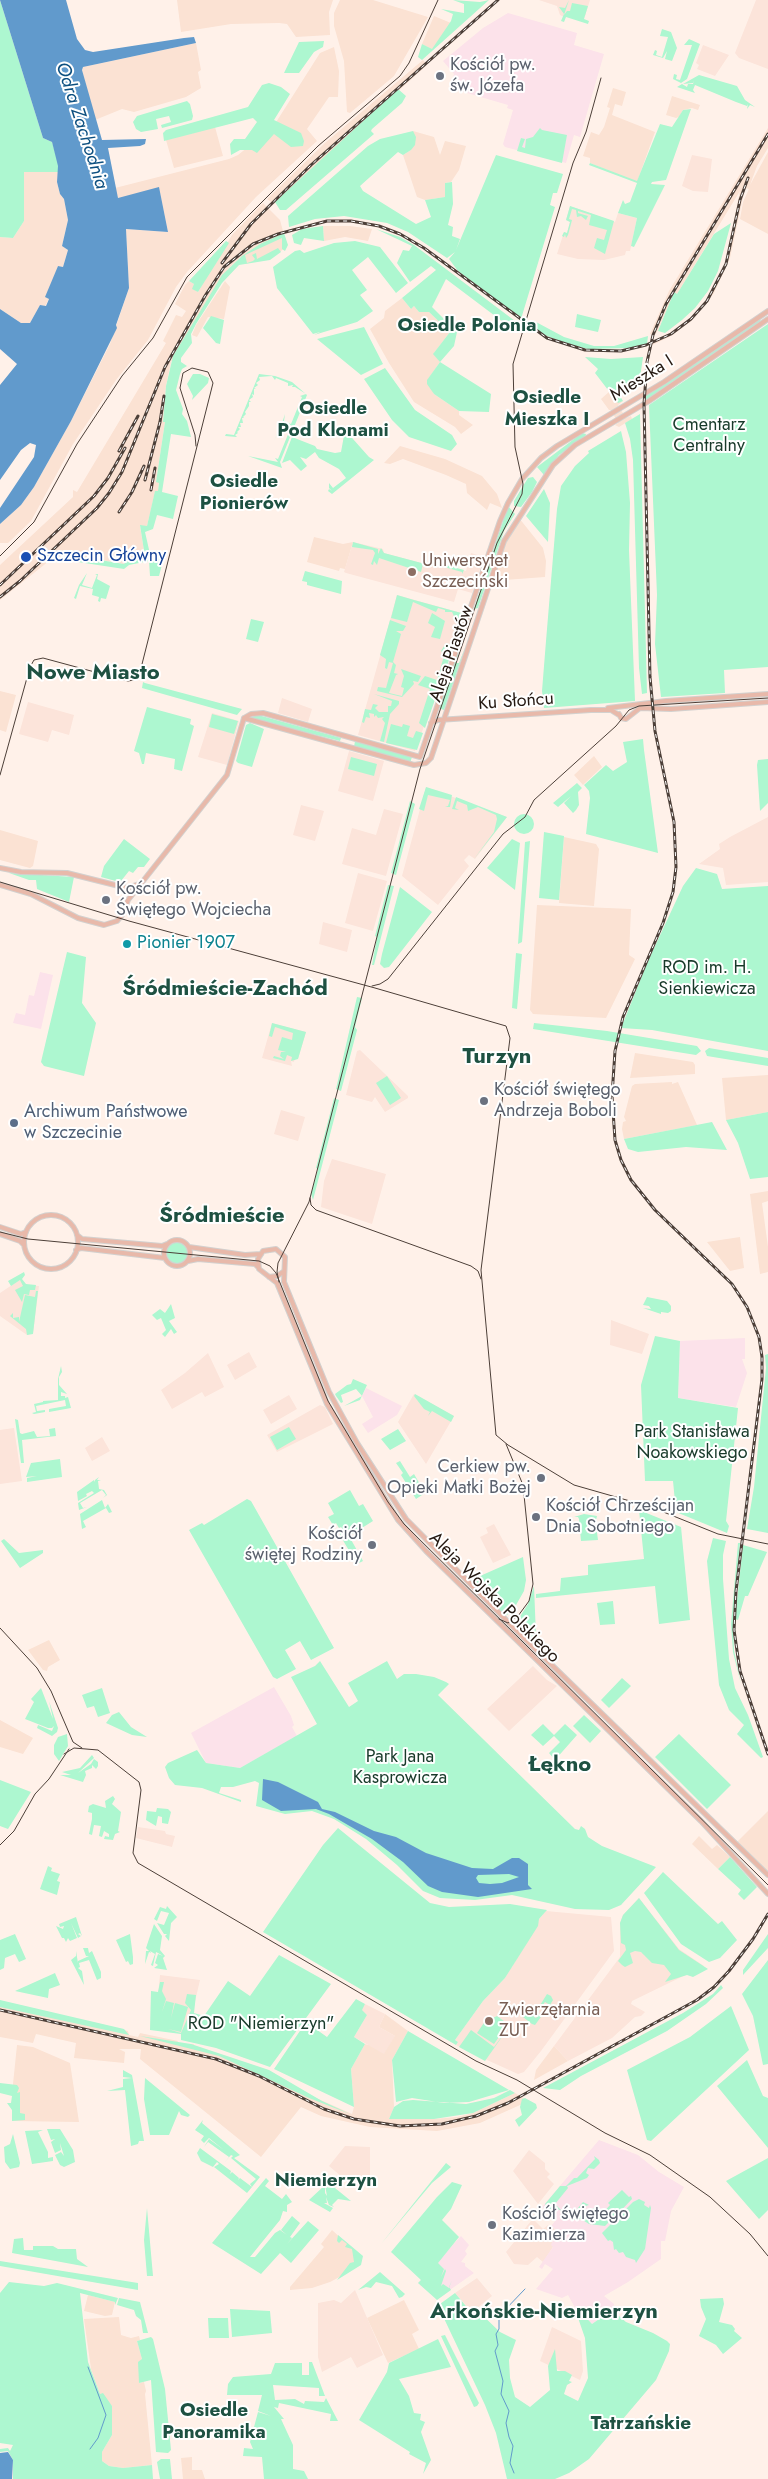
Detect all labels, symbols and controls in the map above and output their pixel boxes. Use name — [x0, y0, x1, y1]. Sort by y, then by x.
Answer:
place label: Kościół pw. św. Józefa — [450, 55, 536, 98]
water label: Odra Zachodnia — [50, 60, 112, 192]
marker: Kościół pw. św. Józefa — [434, 70, 446, 82]
district label: Osiedle Polonia — [397, 315, 537, 337]
street label: Mieszka I — [606, 351, 678, 407]
district label: Osiedle Mieszka I — [505, 387, 589, 431]
district label: Osiedle Pod Klonami — [277, 398, 389, 442]
park label: Cmentarz Centralny — [672, 415, 746, 458]
district label: Osiedle Pionierów — [200, 471, 288, 515]
place label: Szczecin Główny — [37, 546, 166, 568]
marker: Szczecin Główny — [19, 550, 33, 564]
place label: Uniwersytet Szczeciński — [422, 551, 508, 594]
marker: Uniwersytet Szczeciński — [406, 566, 418, 578]
street label: Aleja Piastów — [425, 603, 479, 705]
district label: Nowe Miasto — [26, 661, 160, 687]
street label: Ku Słońcu — [477, 689, 555, 715]
place label: Kościół pw. Świętego Wojciecha — [116, 879, 271, 922]
marker: Kościół pw. Świętego Wojciecha — [100, 894, 112, 906]
place label: Pionier 1907 — [137, 933, 235, 955]
marker: Pionier 1907 — [121, 938, 133, 950]
park label: ROD im. H. Sienkiewicza — [658, 958, 756, 1001]
district label: Śródmieście-Zachód — [122, 977, 328, 1003]
district label: Turzyn — [463, 1045, 531, 1071]
place label: Kościół świętego Andrzeja Boboli — [494, 1080, 620, 1122]
marker: Kościół świętego Andrzeja Boboli — [478, 1095, 490, 1107]
place label: Archiwum Państwowe w Szczecinie — [24, 1102, 187, 1144]
marker: Archiwum Państwowe w Szczecinie — [8, 1117, 20, 1129]
district label: Śródmieście — [159, 1204, 285, 1230]
park label: Park Stanisława Noakowskiego — [634, 1422, 750, 1465]
place label: Cerkiew pw. Opieki Matki Bożej — [387, 1457, 531, 1500]
marker: Cerkiew pw. Opieki Matki Bożej — [535, 1472, 547, 1484]
place label: Kościół Chrześcijan Dnia Sobotniego — [546, 1496, 694, 1538]
marker: Kościół Chrześcijan Dnia Sobotniego — [530, 1511, 542, 1523]
place label: Kościół świętej Rodziny — [245, 1524, 362, 1566]
street label: Aleja Wojska Polskiego — [424, 1528, 564, 1668]
marker: Kościół świętej Rodziny — [366, 1539, 378, 1551]
park label: Park Jana Kasprowicza — [353, 1747, 447, 1790]
district label: Łękno — [529, 1753, 591, 1779]
place label: Zwierzętarnia ZUT — [499, 2000, 600, 2042]
park label: ROD "Niemierzyn" — [188, 2014, 334, 2036]
marker: Zwierzętarnia ZUT — [483, 2015, 495, 2027]
district label: Niemierzyn — [275, 2170, 377, 2192]
place label: Kościół świętego Kazimierza — [502, 2204, 628, 2246]
marker: Kościół świętego Kazimierza — [486, 2219, 498, 2231]
district label: Arkońskie-Niemierzyn — [430, 2300, 658, 2326]
district label: Osiedle Panoramika — [162, 2400, 266, 2444]
district label: Tatrzańskie — [591, 2413, 691, 2435]

